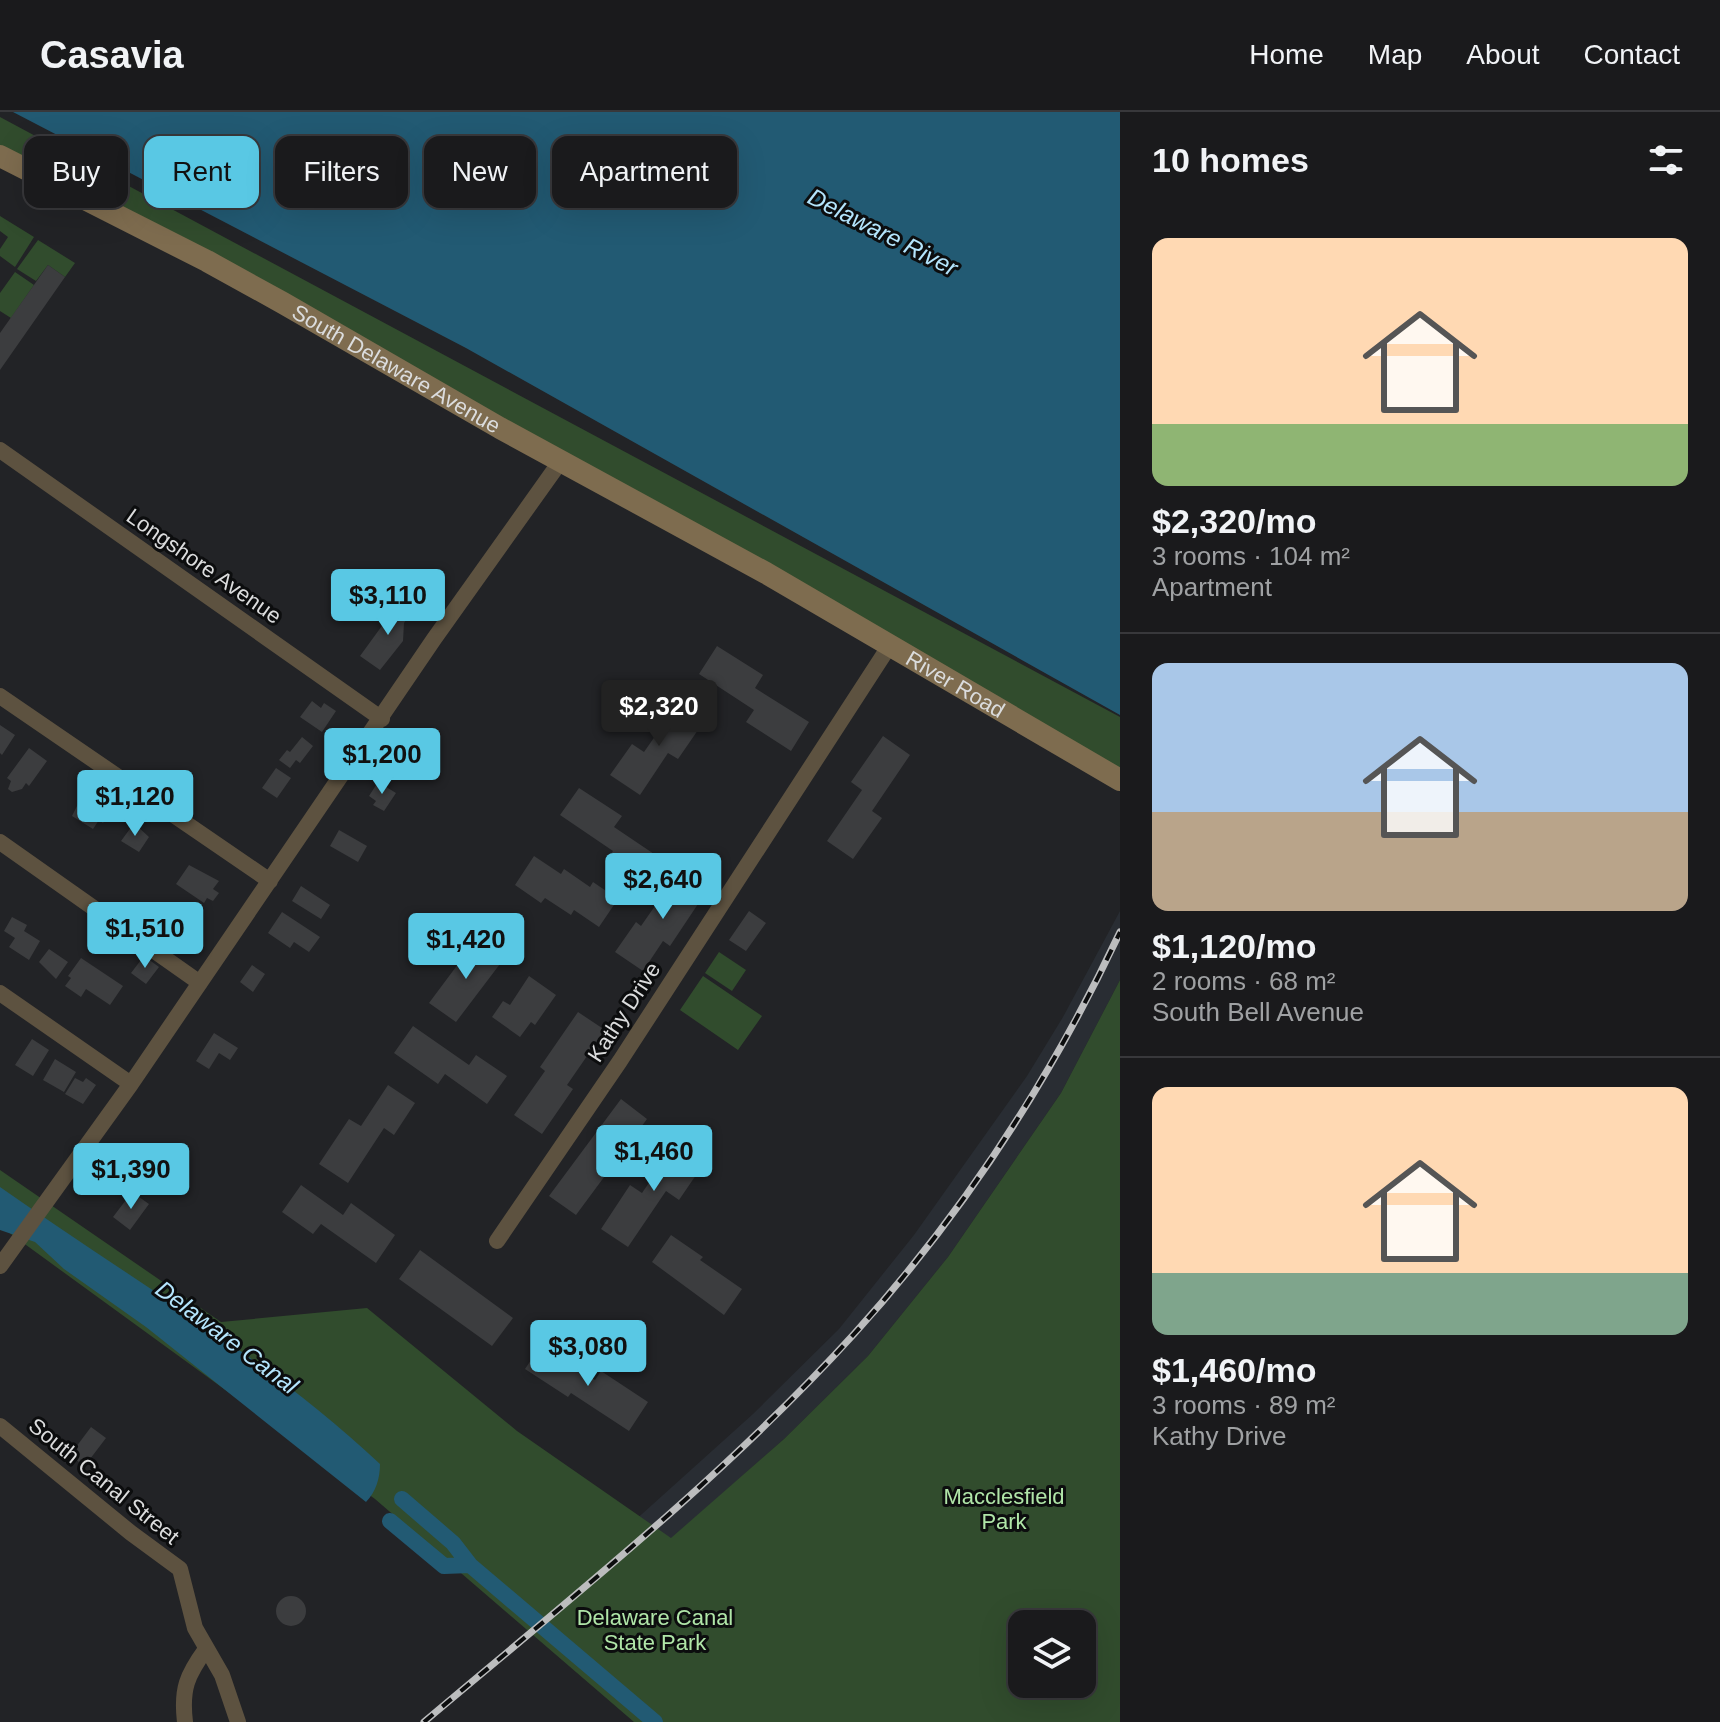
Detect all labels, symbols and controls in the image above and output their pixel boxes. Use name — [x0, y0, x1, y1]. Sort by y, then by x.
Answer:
text: Casavia — [40, 34, 184, 76]
text: Home — [1249, 39, 1324, 70]
text: Map — [1368, 39, 1422, 70]
text: About — [1466, 39, 1540, 70]
text: Contact — [1584, 39, 1680, 70]
chip: Buy — [24, 136, 128, 208]
chip: Rent — [144, 136, 259, 208]
chip: Filters — [275, 136, 408, 208]
chip: New — [424, 136, 536, 208]
chip: Apartment — [552, 136, 737, 208]
icon: filters — [1644, 138, 1688, 182]
text: 10 homes — [1152, 141, 1309, 179]
water label: Delaware River — [804, 183, 963, 282]
icon: home — [1348, 290, 1492, 434]
street label: South Delaware Avenue — [288, 299, 505, 438]
text: $2,320/mo — [1152, 502, 1316, 540]
street label: Longshore Avenue — [122, 503, 286, 629]
text: 3 rooms · 104 m² — [1152, 541, 1350, 571]
pin: $3,110 — [323, 569, 453, 637]
text: Apartment — [1152, 572, 1272, 602]
text: $3,110 — [349, 580, 427, 610]
street label: River Road — [902, 645, 1009, 722]
pin: $2,320 — [594, 680, 724, 748]
text: $2,320 — [619, 691, 699, 721]
icon: home — [1348, 715, 1492, 859]
pin: $1,200 — [317, 728, 447, 796]
text: $1,200 — [342, 739, 422, 769]
pin: $1,120 — [70, 770, 200, 838]
text: $1,120 — [95, 781, 175, 811]
pin: $2,640 — [598, 853, 728, 921]
text: $2,640 — [623, 864, 703, 894]
pin: $1,510 — [80, 902, 210, 970]
text: $1,510 — [105, 913, 185, 943]
pin: $1,420 — [401, 913, 531, 981]
text: $1,420 — [426, 924, 506, 954]
text: $1,120/mo — [1152, 927, 1316, 965]
street label: Kathy Drive — [583, 958, 665, 1066]
text: 2 rooms · 68 m² — [1152, 966, 1336, 996]
text: South Bell Avenue — [1152, 997, 1364, 1027]
pin: $1,460 — [589, 1125, 719, 1193]
text: $1,460 — [614, 1136, 694, 1166]
icon: home — [1348, 1139, 1492, 1283]
pin: $1,390 — [66, 1143, 196, 1211]
text: $1,390 — [91, 1154, 171, 1184]
water label: Delaware Canal — [151, 1275, 304, 1400]
pin: $3,080 — [523, 1320, 653, 1388]
text: $3,080 — [548, 1331, 628, 1361]
text: $1,460/mo — [1152, 1351, 1316, 1389]
text: 3 rooms · 89 m² — [1152, 1390, 1336, 1420]
street label: South Canal Street — [24, 1413, 184, 1549]
text: Kathy Drive — [1152, 1421, 1286, 1451]
park label: Macclesfield Park — [943, 1484, 1065, 1534]
park label: Delaware Canal State Park — [577, 1605, 733, 1655]
map controls — [1008, 1610, 1096, 1698]
button: layers — [1008, 1610, 1096, 1698]

